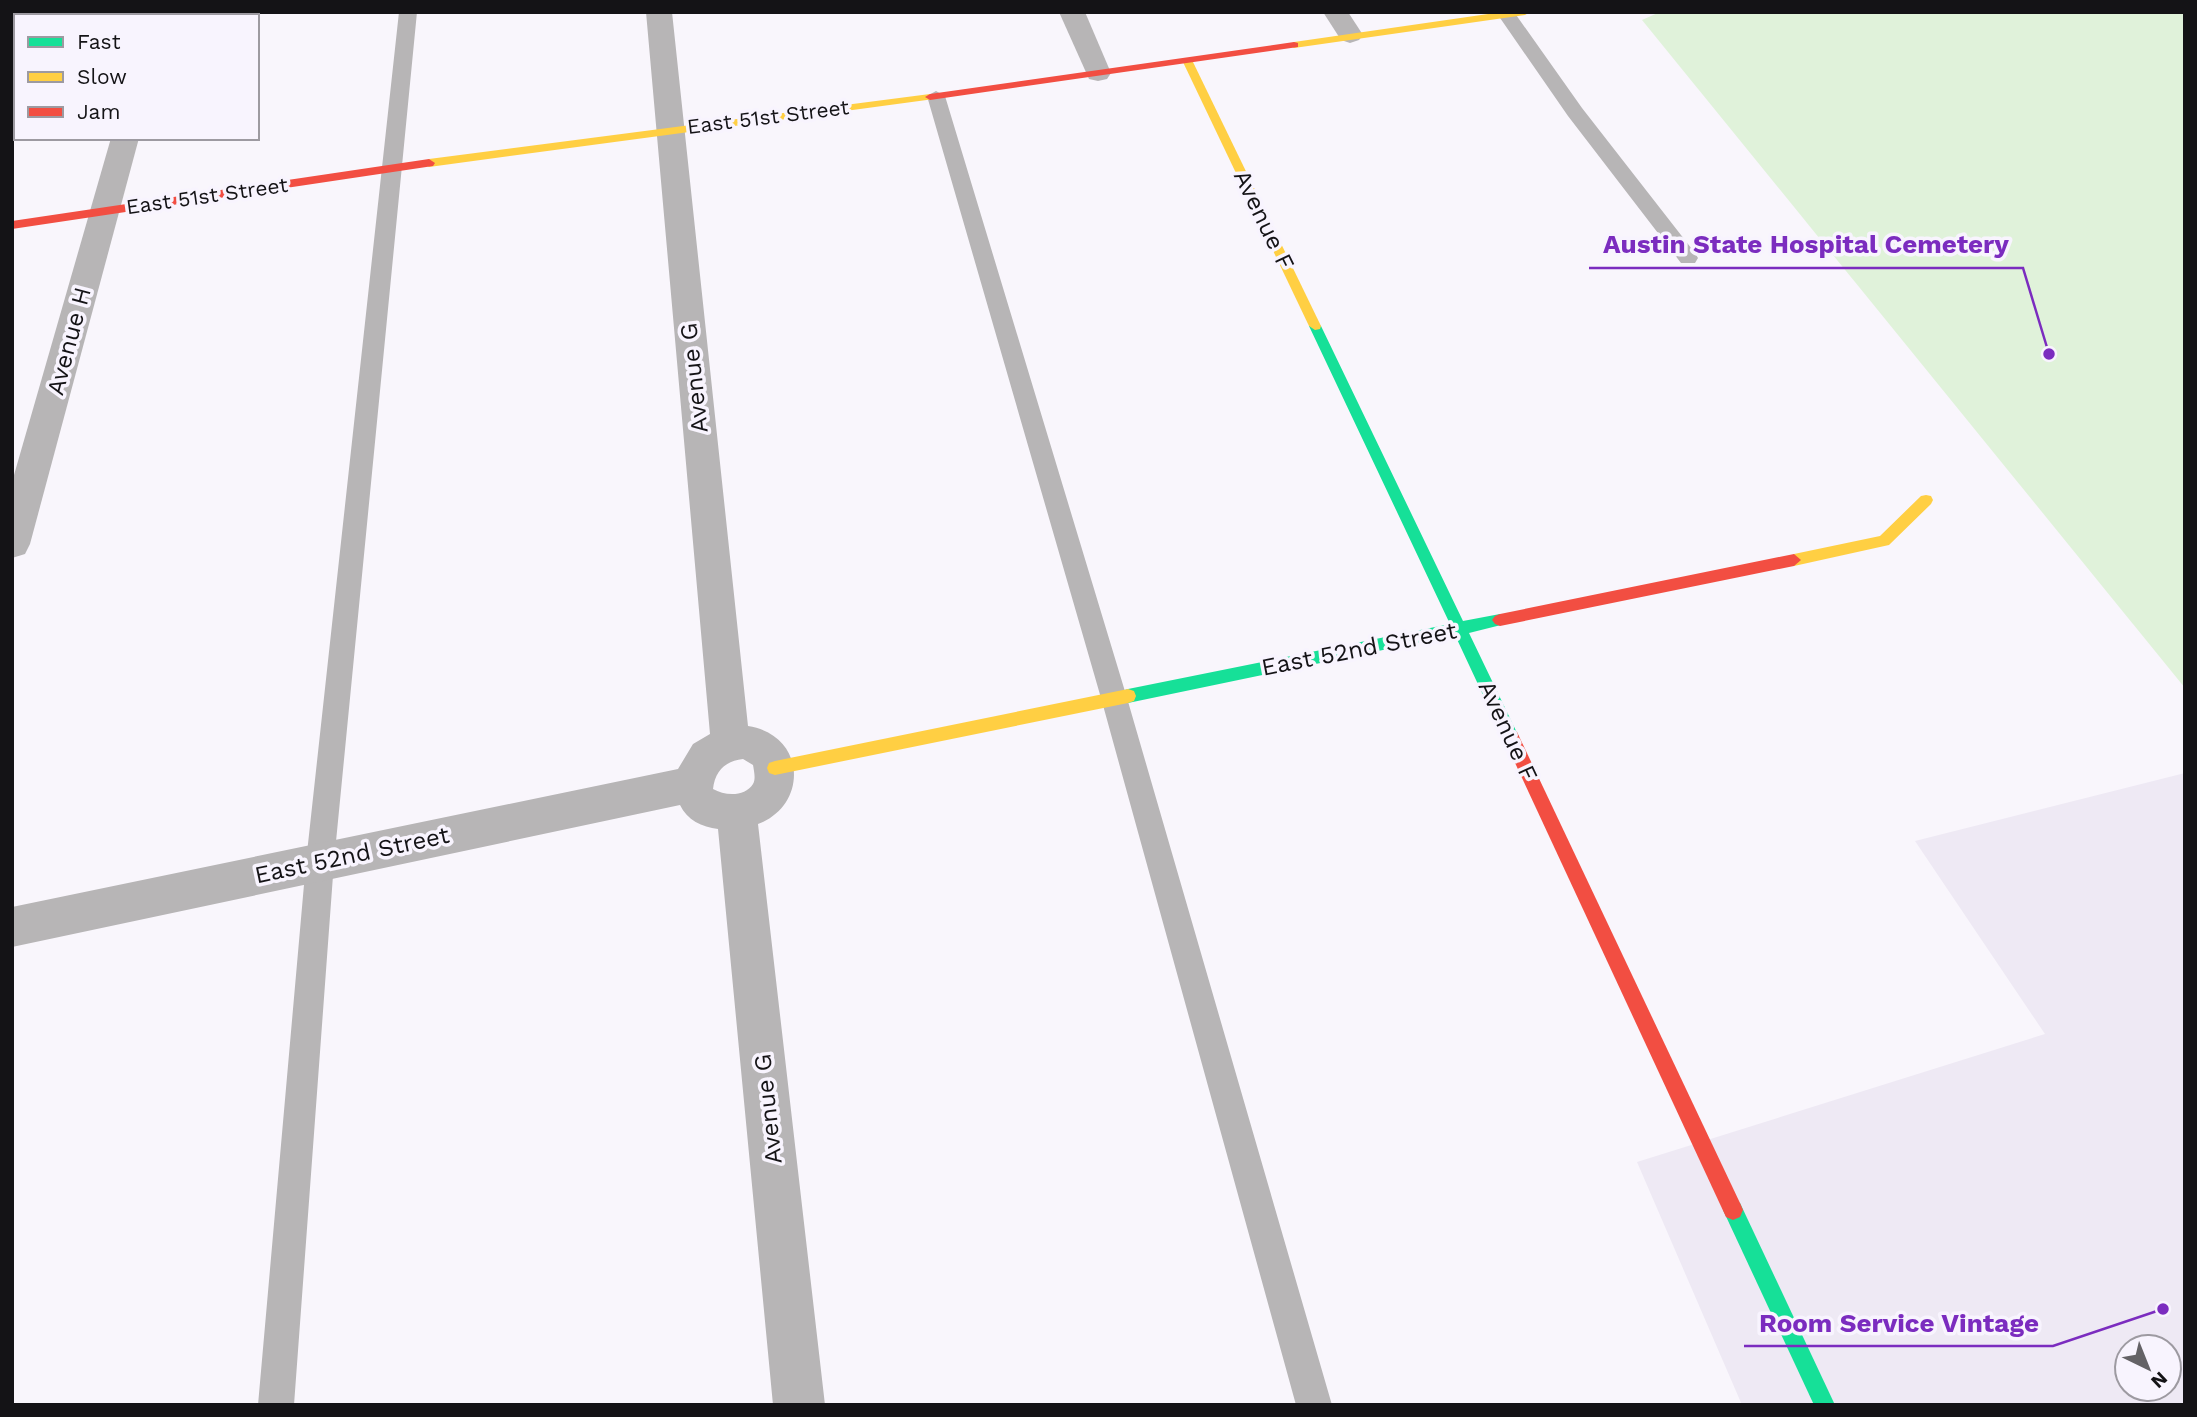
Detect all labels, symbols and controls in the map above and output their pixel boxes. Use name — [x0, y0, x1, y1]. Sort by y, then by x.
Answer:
legend — [14, 14, 259, 140]
text: Fast — [77, 29, 121, 54]
text: Slow — [77, 64, 127, 89]
street label: East 51st Street — [686, 94, 851, 139]
text: Jam — [77, 99, 120, 124]
street label: Avenue F — [1228, 165, 1300, 275]
street label: East 51st Street — [124, 172, 290, 219]
callout: Austin State Hospital Cemetery — [1589, 221, 2023, 268]
text: Austin State Hospital Cemetery — [1603, 229, 2009, 259]
street label: Avenue H — [41, 284, 97, 398]
street label: Avenue G — [674, 322, 714, 434]
street label: East 52nd Street — [1259, 616, 1459, 682]
street label: Avenue F — [1473, 676, 1543, 786]
street label: East 52nd Street — [252, 821, 452, 889]
street label: Avenue G — [748, 1053, 788, 1165]
callout: Room Service Vintage — [1744, 1299, 2053, 1346]
text: Room Service Vintage — [1759, 1308, 2039, 1338]
north arrow — [2113, 1333, 2183, 1403]
text: N — [2146, 1367, 2172, 1393]

